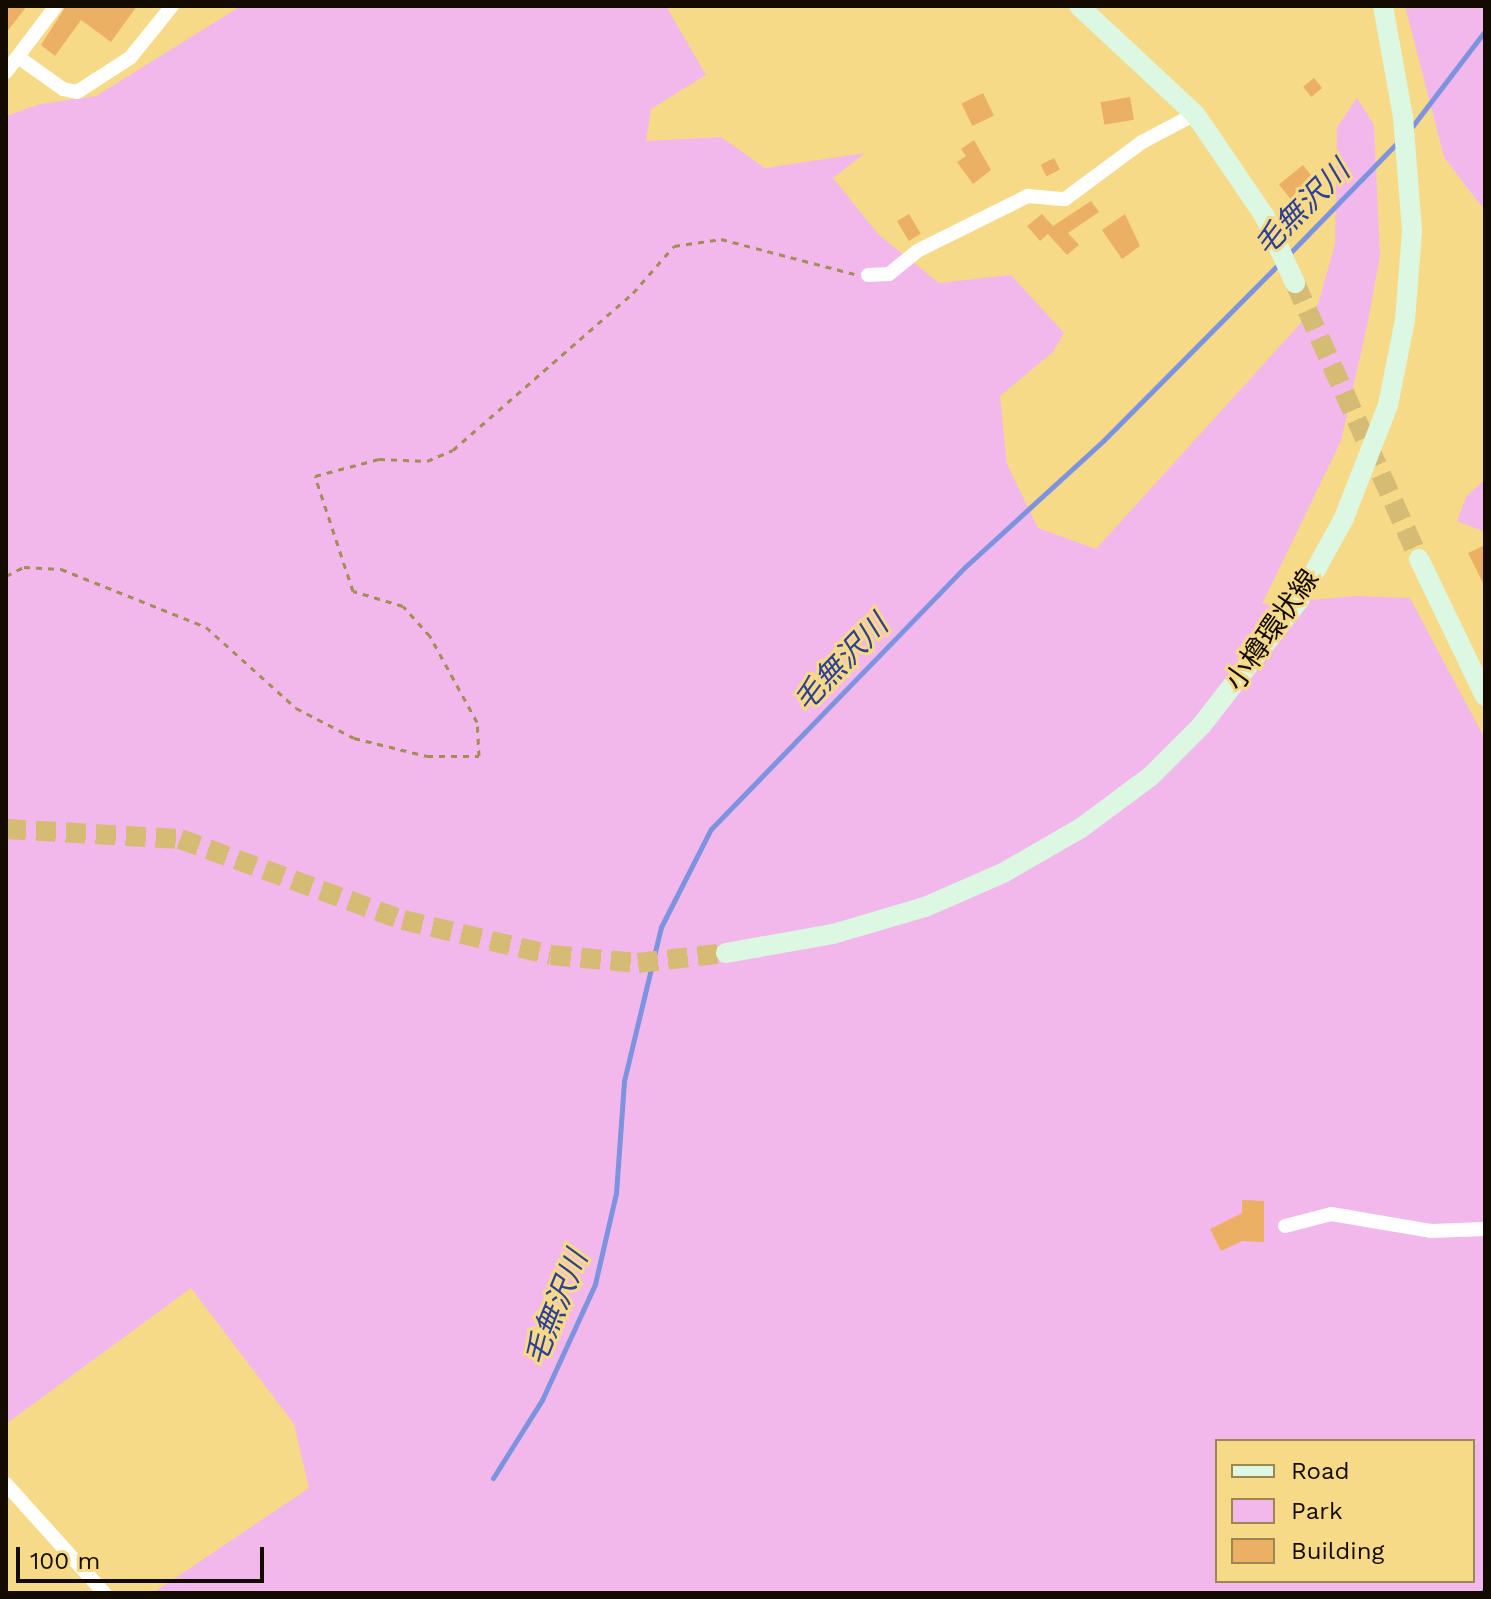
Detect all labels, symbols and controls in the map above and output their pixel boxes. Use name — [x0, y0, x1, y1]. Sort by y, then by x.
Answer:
water label: 毛無沢川 — [1247, 153, 1357, 263]
street label: 小樽環状線 — [1218, 563, 1326, 697]
water label: 毛無沢川 — [786, 607, 896, 719]
water label: 毛無沢川 — [517, 1246, 595, 1370]
legend — [1215, 1439, 1475, 1583]
text: Road — [1291, 1457, 1350, 1485]
text: Park — [1291, 1497, 1343, 1525]
scale bar — [20, 1531, 268, 1581]
text: Building — [1291, 1537, 1384, 1565]
text: 100 m — [30, 1547, 100, 1575]

